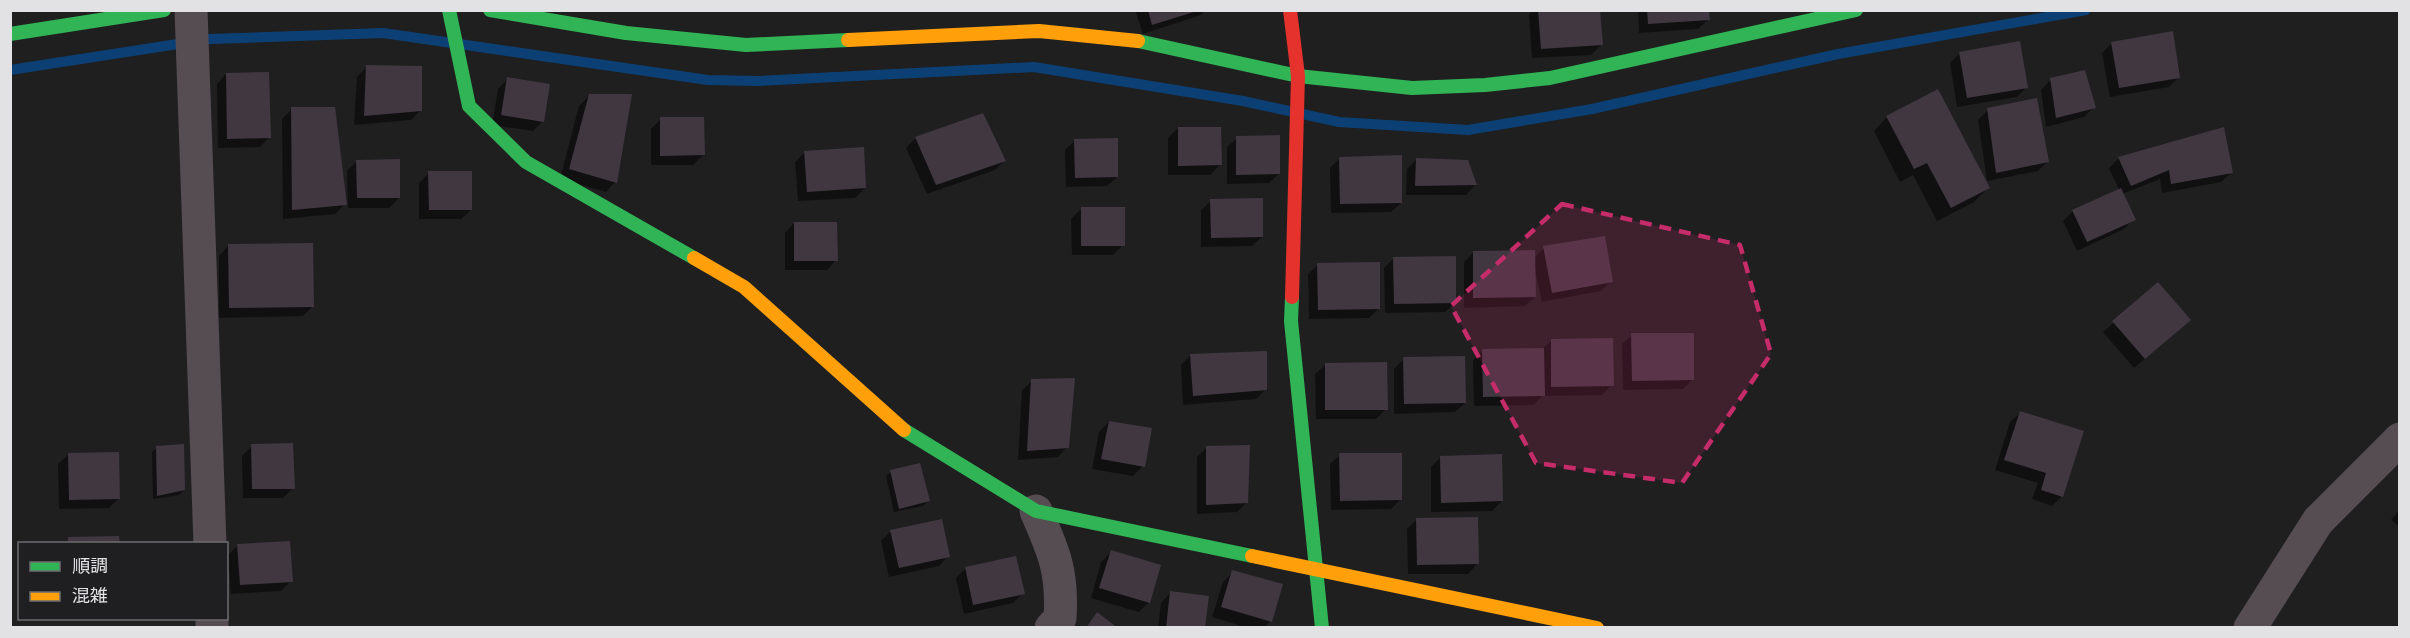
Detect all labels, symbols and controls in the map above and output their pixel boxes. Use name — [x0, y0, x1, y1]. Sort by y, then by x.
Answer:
legend — [18, 542, 228, 620]
text: 順調 — [72, 554, 108, 576]
text: 混雑 — [72, 584, 108, 606]

